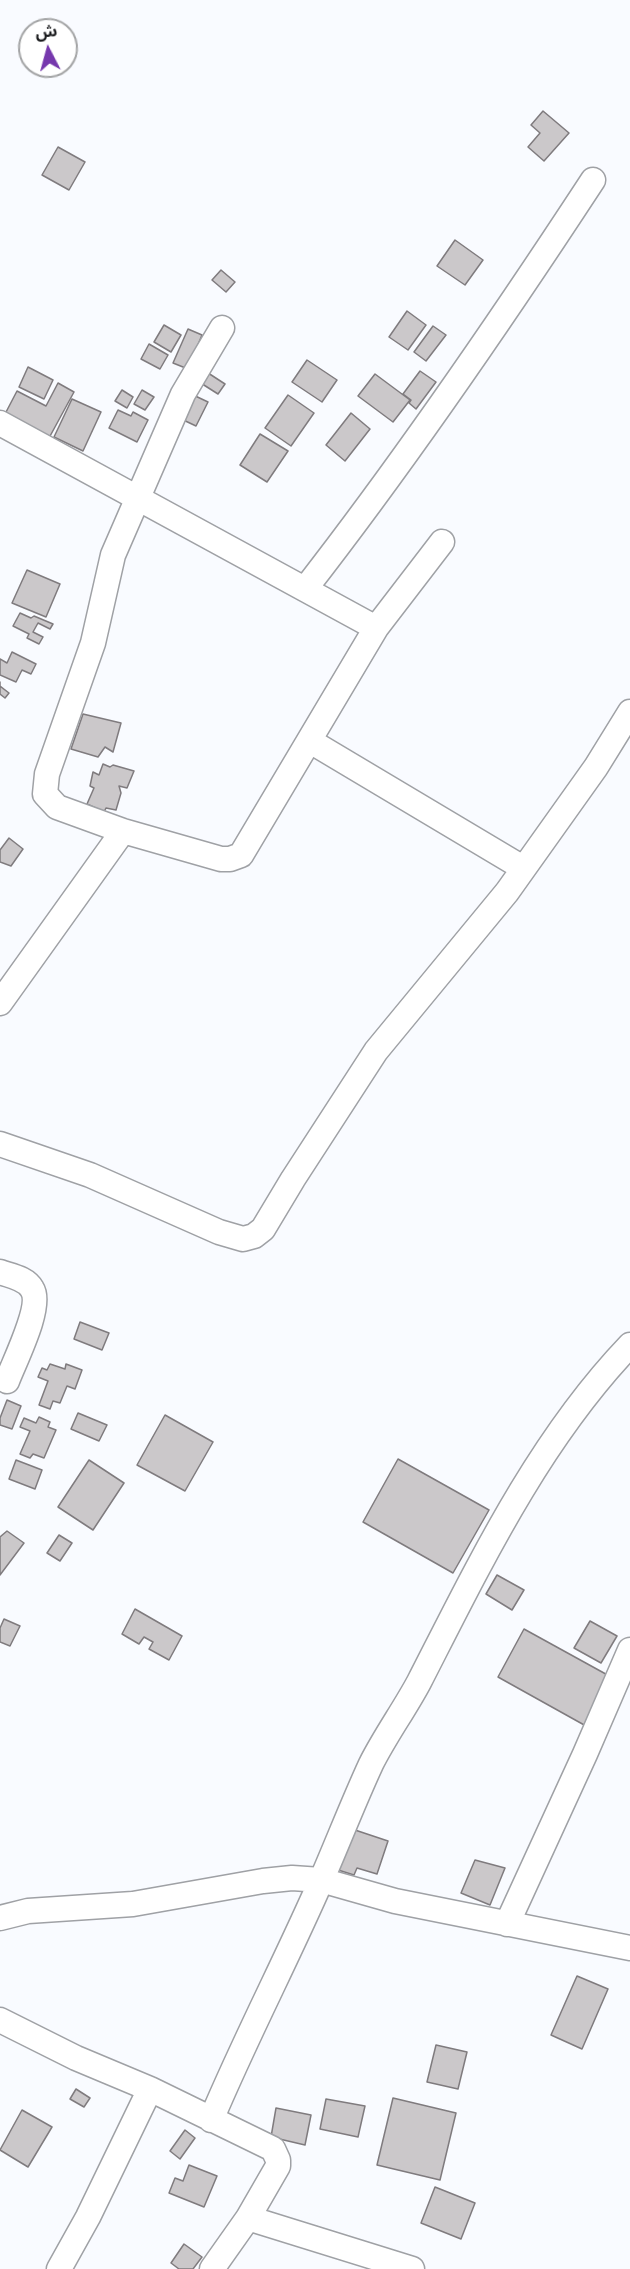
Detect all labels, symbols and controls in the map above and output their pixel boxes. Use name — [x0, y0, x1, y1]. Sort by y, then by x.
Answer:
north arrow — [18, 18, 78, 78]
text: ش — [34, 21, 58, 42]

